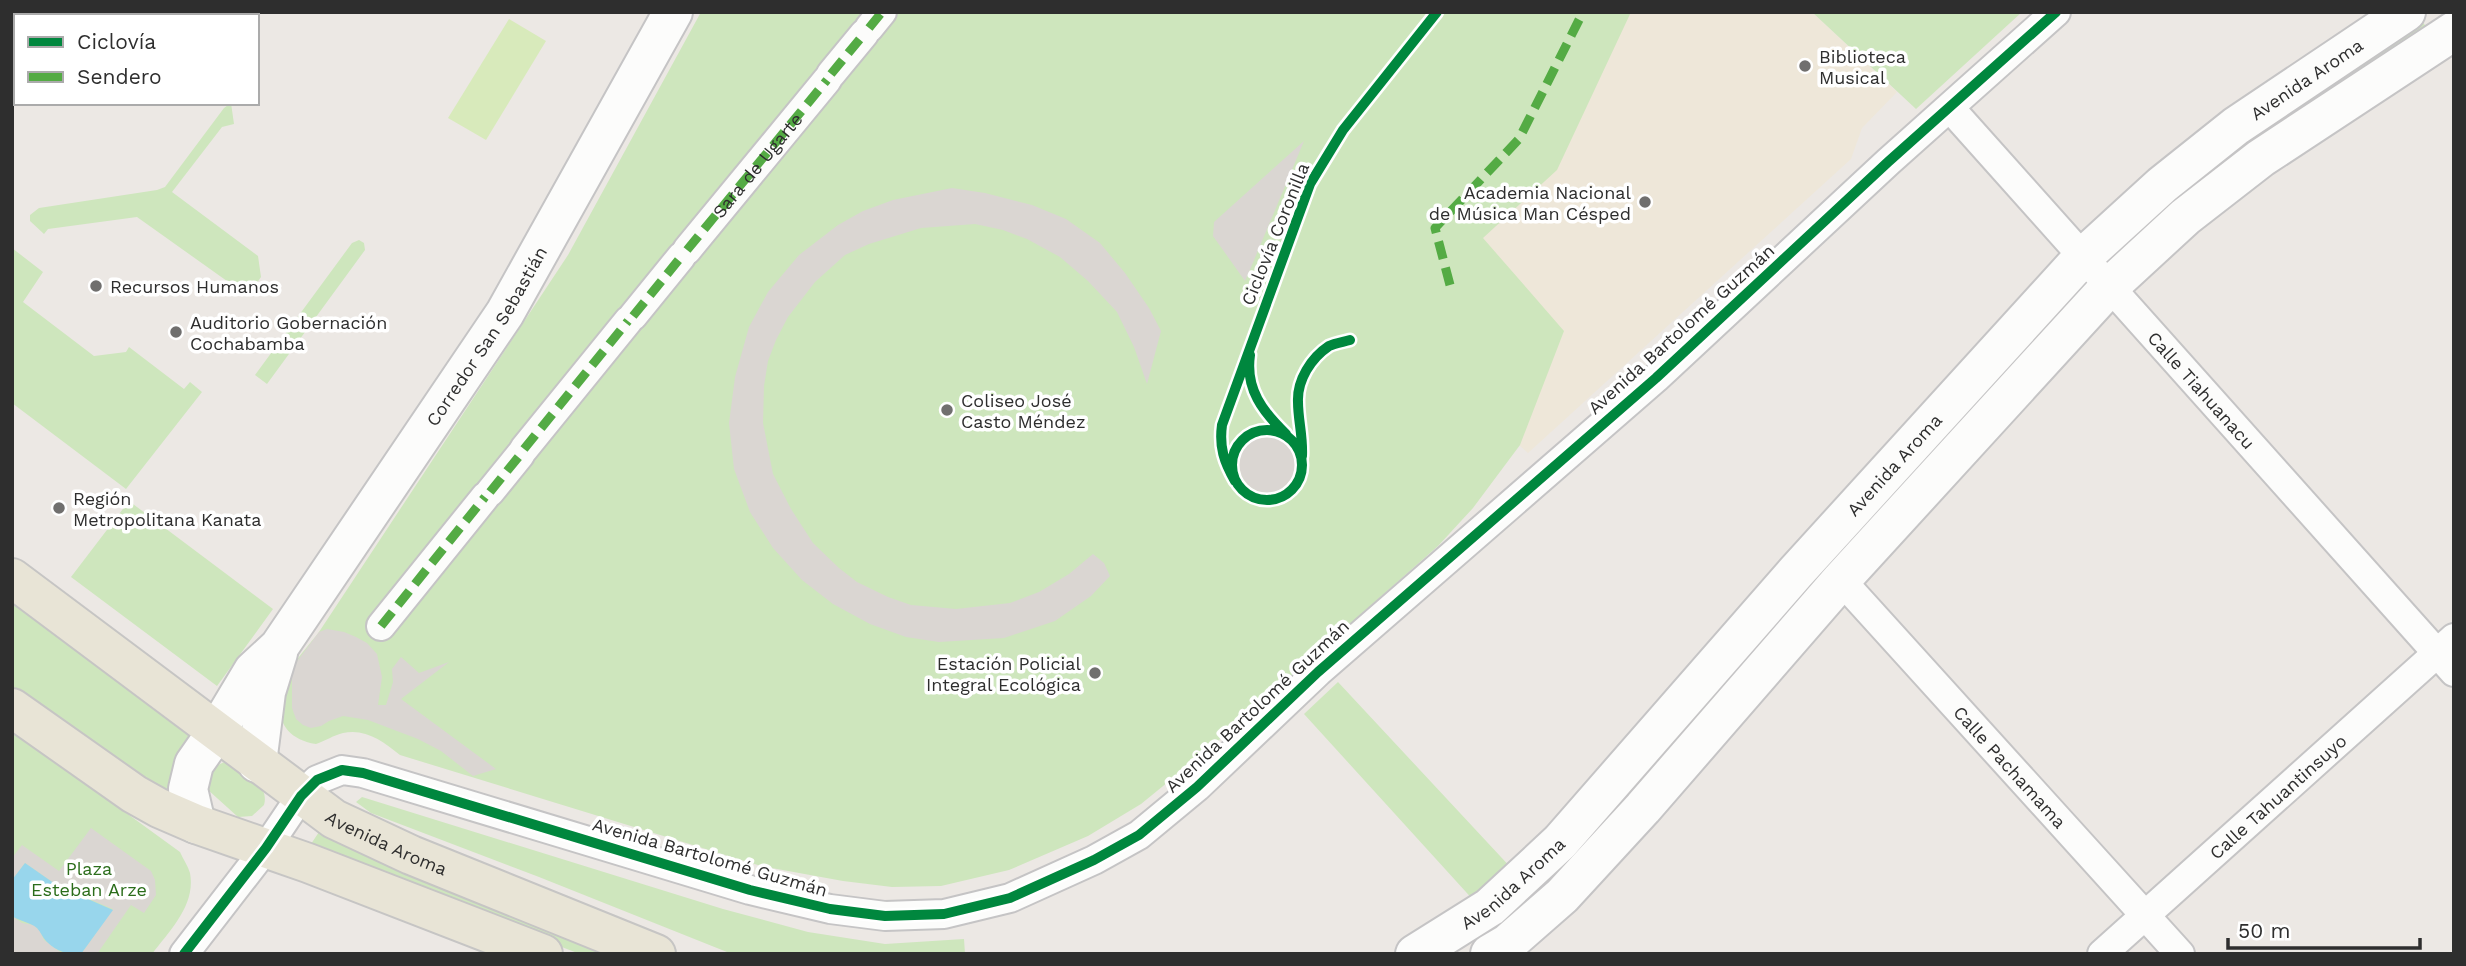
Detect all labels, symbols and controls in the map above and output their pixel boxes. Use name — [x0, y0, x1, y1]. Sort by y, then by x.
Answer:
legend — [14, 14, 259, 105]
text: Ciclovía — [77, 29, 156, 54]
street label: Avenida Aroma — [2246, 34, 2366, 124]
place label: Biblioteca Musical — [1819, 46, 1906, 88]
marker: Biblioteca Musical — [1797, 58, 1813, 74]
text: Sendero — [77, 64, 162, 89]
street label: Sara de Ugarte — [708, 108, 806, 222]
street label: Ciclovía Coronilla — [1237, 160, 1313, 308]
place label: Academia Nacional de Música Man Césped — [1429, 182, 1631, 224]
marker: Academia Nacional de Música Man Césped — [1637, 194, 1653, 210]
street label: Avenida Bartolomé Guzmán — [1584, 240, 1778, 418]
street label: Corredor San Sebastián — [421, 243, 551, 430]
place label: Recursos Humanos — [110, 276, 279, 297]
marker: Recursos Humanos — [88, 278, 104, 294]
place label: Auditorio Gobernación Cochabamba — [190, 312, 387, 354]
marker: Auditorio Gobernación Cochabamba — [168, 324, 184, 340]
street label: Calle Tiahuanacu — [2144, 327, 2260, 453]
place label: Coliseo José Casto Méndez — [961, 390, 1086, 432]
marker: Coliseo José Casto Méndez — [939, 402, 955, 418]
street label: Avenida Aroma — [1842, 409, 1946, 520]
place label: Región Metropolitana Kanata — [73, 488, 261, 530]
marker: Región Metropolitana Kanata — [51, 500, 67, 516]
street label: Avenida Bartolomé Guzmán — [1161, 615, 1353, 797]
place label: Estación Policial Integral Ecológica — [926, 653, 1081, 695]
marker: Estación Policial Integral Ecológica — [1087, 665, 1103, 681]
street label: Calle Pachamama — [1950, 701, 2071, 832]
street label: Calle Tahuantinsuyo — [2205, 730, 2350, 863]
street label: Avenida Aroma — [322, 806, 450, 879]
street label: Avenida Bartolomé Guzmán — [590, 813, 830, 901]
street label: Avenida Aroma — [1457, 833, 1569, 933]
park label: Plaza Esteban Arze — [31, 858, 147, 900]
scale bar — [2228, 906, 2420, 950]
text: 50 m — [2238, 918, 2290, 943]

